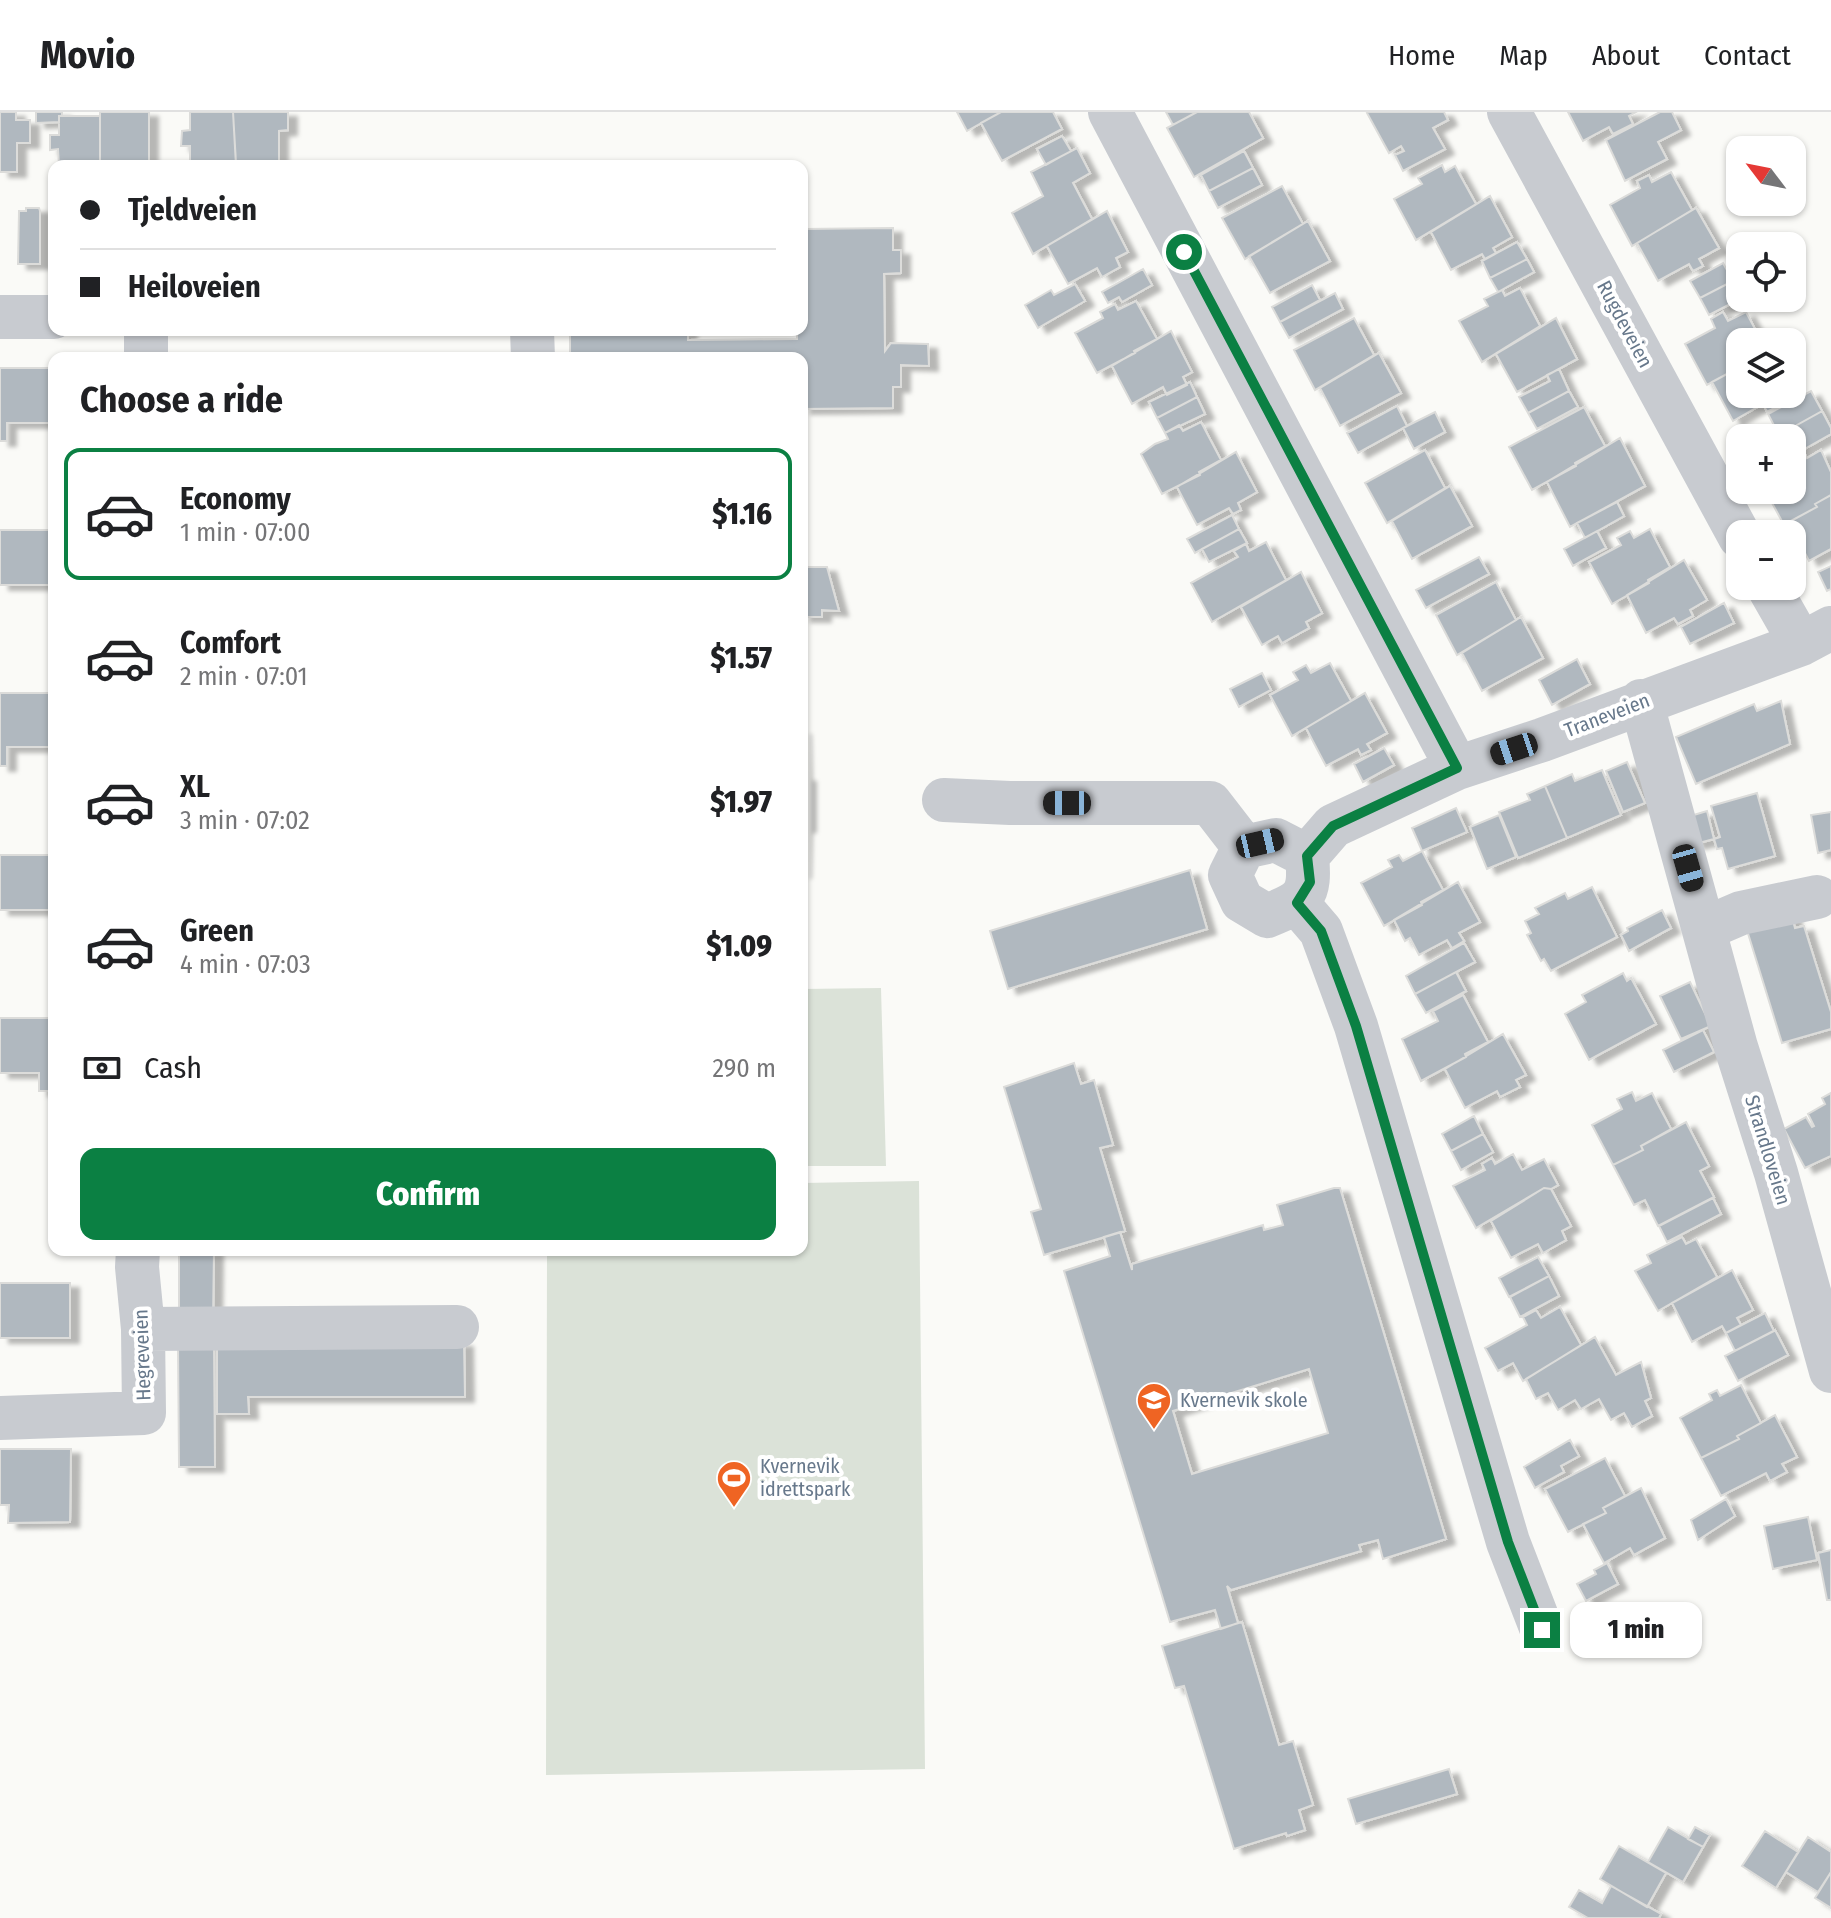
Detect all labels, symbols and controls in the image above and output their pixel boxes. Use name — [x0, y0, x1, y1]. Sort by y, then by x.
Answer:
text: Movio — [40, 32, 135, 78]
text: Home — [1388, 39, 1455, 72]
text: Map — [1499, 39, 1548, 72]
text: About — [1592, 39, 1660, 72]
text: Contact — [1704, 39, 1791, 72]
north arrow — [1726, 136, 1806, 216]
map controls — [1726, 136, 1806, 600]
text: Tjeldveien — [128, 192, 257, 228]
button: locate — [1726, 232, 1806, 312]
route start — [1166, 234, 1202, 270]
text: Heiloveien — [128, 269, 261, 305]
street label: Rugdeveien — [1592, 276, 1658, 372]
button: layers — [1726, 328, 1806, 408]
text: Choose a ride — [80, 378, 283, 422]
button: + — [1726, 424, 1806, 504]
icon: car — [84, 478, 156, 550]
text: Economy — [180, 481, 291, 517]
text: $1.16 — [712, 496, 772, 532]
text: 1 min · 07:00 — [180, 517, 310, 548]
button: − — [1726, 520, 1806, 600]
icon: car — [84, 622, 156, 694]
text: Comfort — [180, 625, 281, 661]
text: $1.57 — [711, 640, 772, 676]
text: 2 min · 07:01 — [180, 661, 308, 692]
street label: Traneveien — [1561, 688, 1653, 742]
car — [1487, 730, 1541, 768]
icon: car — [84, 766, 156, 838]
text: XL — [180, 769, 210, 805]
text: $1.97 — [710, 784, 772, 820]
car — [1043, 791, 1091, 815]
text: 3 min · 07:02 — [180, 805, 310, 836]
car — [1234, 826, 1286, 860]
car — [1670, 842, 1706, 894]
icon: car — [84, 910, 156, 982]
text: Green — [180, 913, 254, 949]
text: $1.09 — [706, 928, 772, 964]
text: 4 min · 07:03 — [180, 949, 311, 980]
icon: cash — [80, 1046, 124, 1090]
text: Cash — [144, 1050, 202, 1086]
text: 290 m — [712, 1053, 776, 1084]
street label: Strandloveien — [1740, 1092, 1796, 1208]
button: Confirm — [80, 1148, 776, 1240]
street label: Hegreveien — [128, 1309, 156, 1401]
school or university icon: Kvernevik skole — [1135, 1381, 1173, 1431]
place label: Kvernevik skole — [1180, 1388, 1308, 1412]
place label: Kvernevik idrettspark — [760, 1454, 851, 1501]
sports icon: Kvernevik idrettspark — [715, 1459, 753, 1509]
callout: 1 min — [1570, 1602, 1702, 1658]
route end — [1524, 1612, 1560, 1648]
text: 1 min — [1608, 1614, 1664, 1645]

